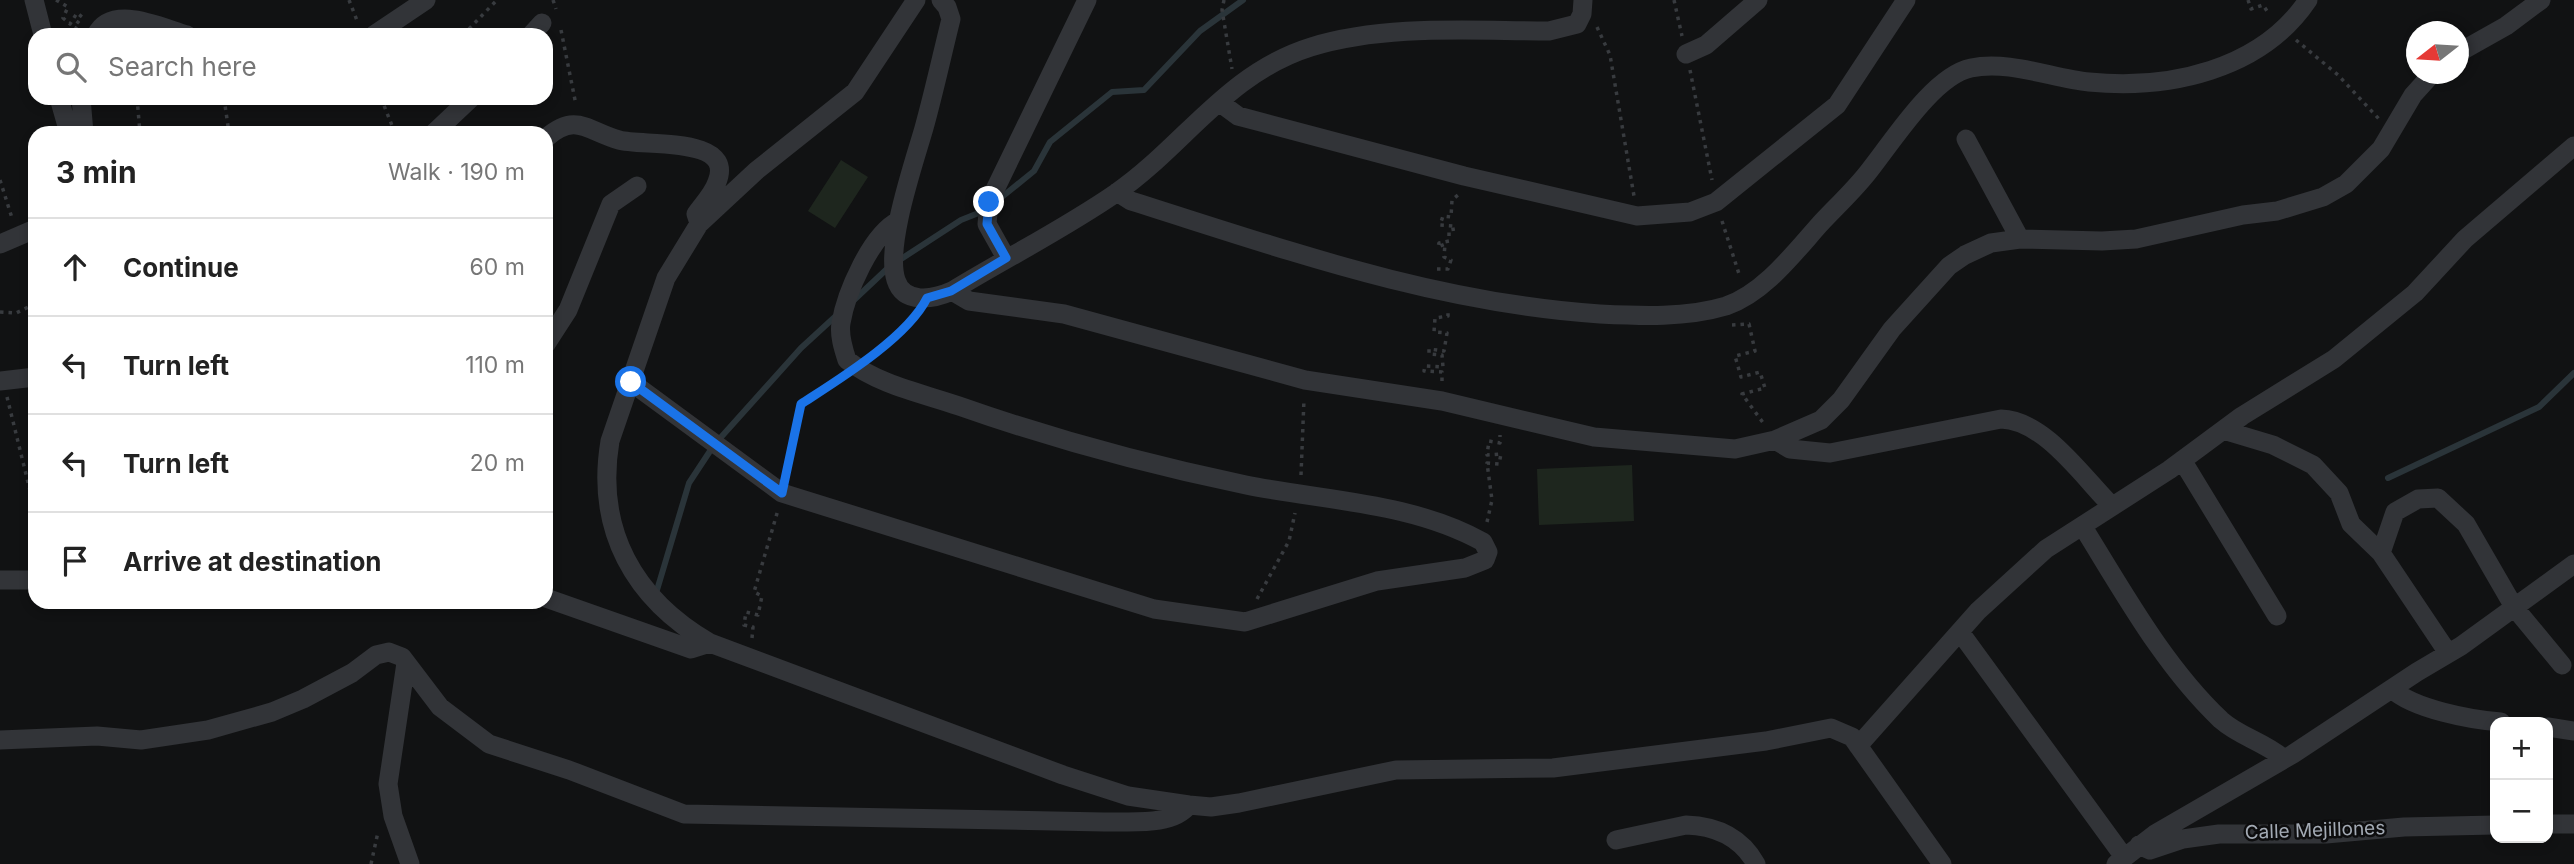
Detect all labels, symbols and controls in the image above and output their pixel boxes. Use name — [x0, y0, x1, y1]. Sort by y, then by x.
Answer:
north arrow — [2406, 21, 2469, 84]
search box — [28, 28, 553, 105]
icon: search — [52, 48, 90, 86]
text: Search here — [108, 51, 257, 82]
text: 3 min — [56, 154, 137, 190]
text: Walk · 190 m — [388, 158, 525, 186]
route end — [973, 186, 1004, 217]
icon: ahead — [56, 248, 94, 286]
text: Continue — [123, 252, 239, 283]
text: 60 m — [470, 253, 525, 281]
icon: left — [56, 346, 94, 384]
text: Turn left — [123, 350, 229, 381]
text: 110 m — [465, 351, 525, 379]
route start — [615, 366, 646, 397]
icon: left — [56, 444, 94, 482]
text: Turn left — [123, 448, 229, 479]
text: 20 m — [470, 449, 525, 477]
icon: arrive — [56, 542, 94, 580]
text: Arrive at destination — [123, 546, 382, 577]
map controls — [2490, 717, 2553, 843]
button: + — [2490, 717, 2553, 780]
button: − — [2490, 780, 2553, 843]
street label: Calle Mejillones — [2244, 816, 2386, 844]

